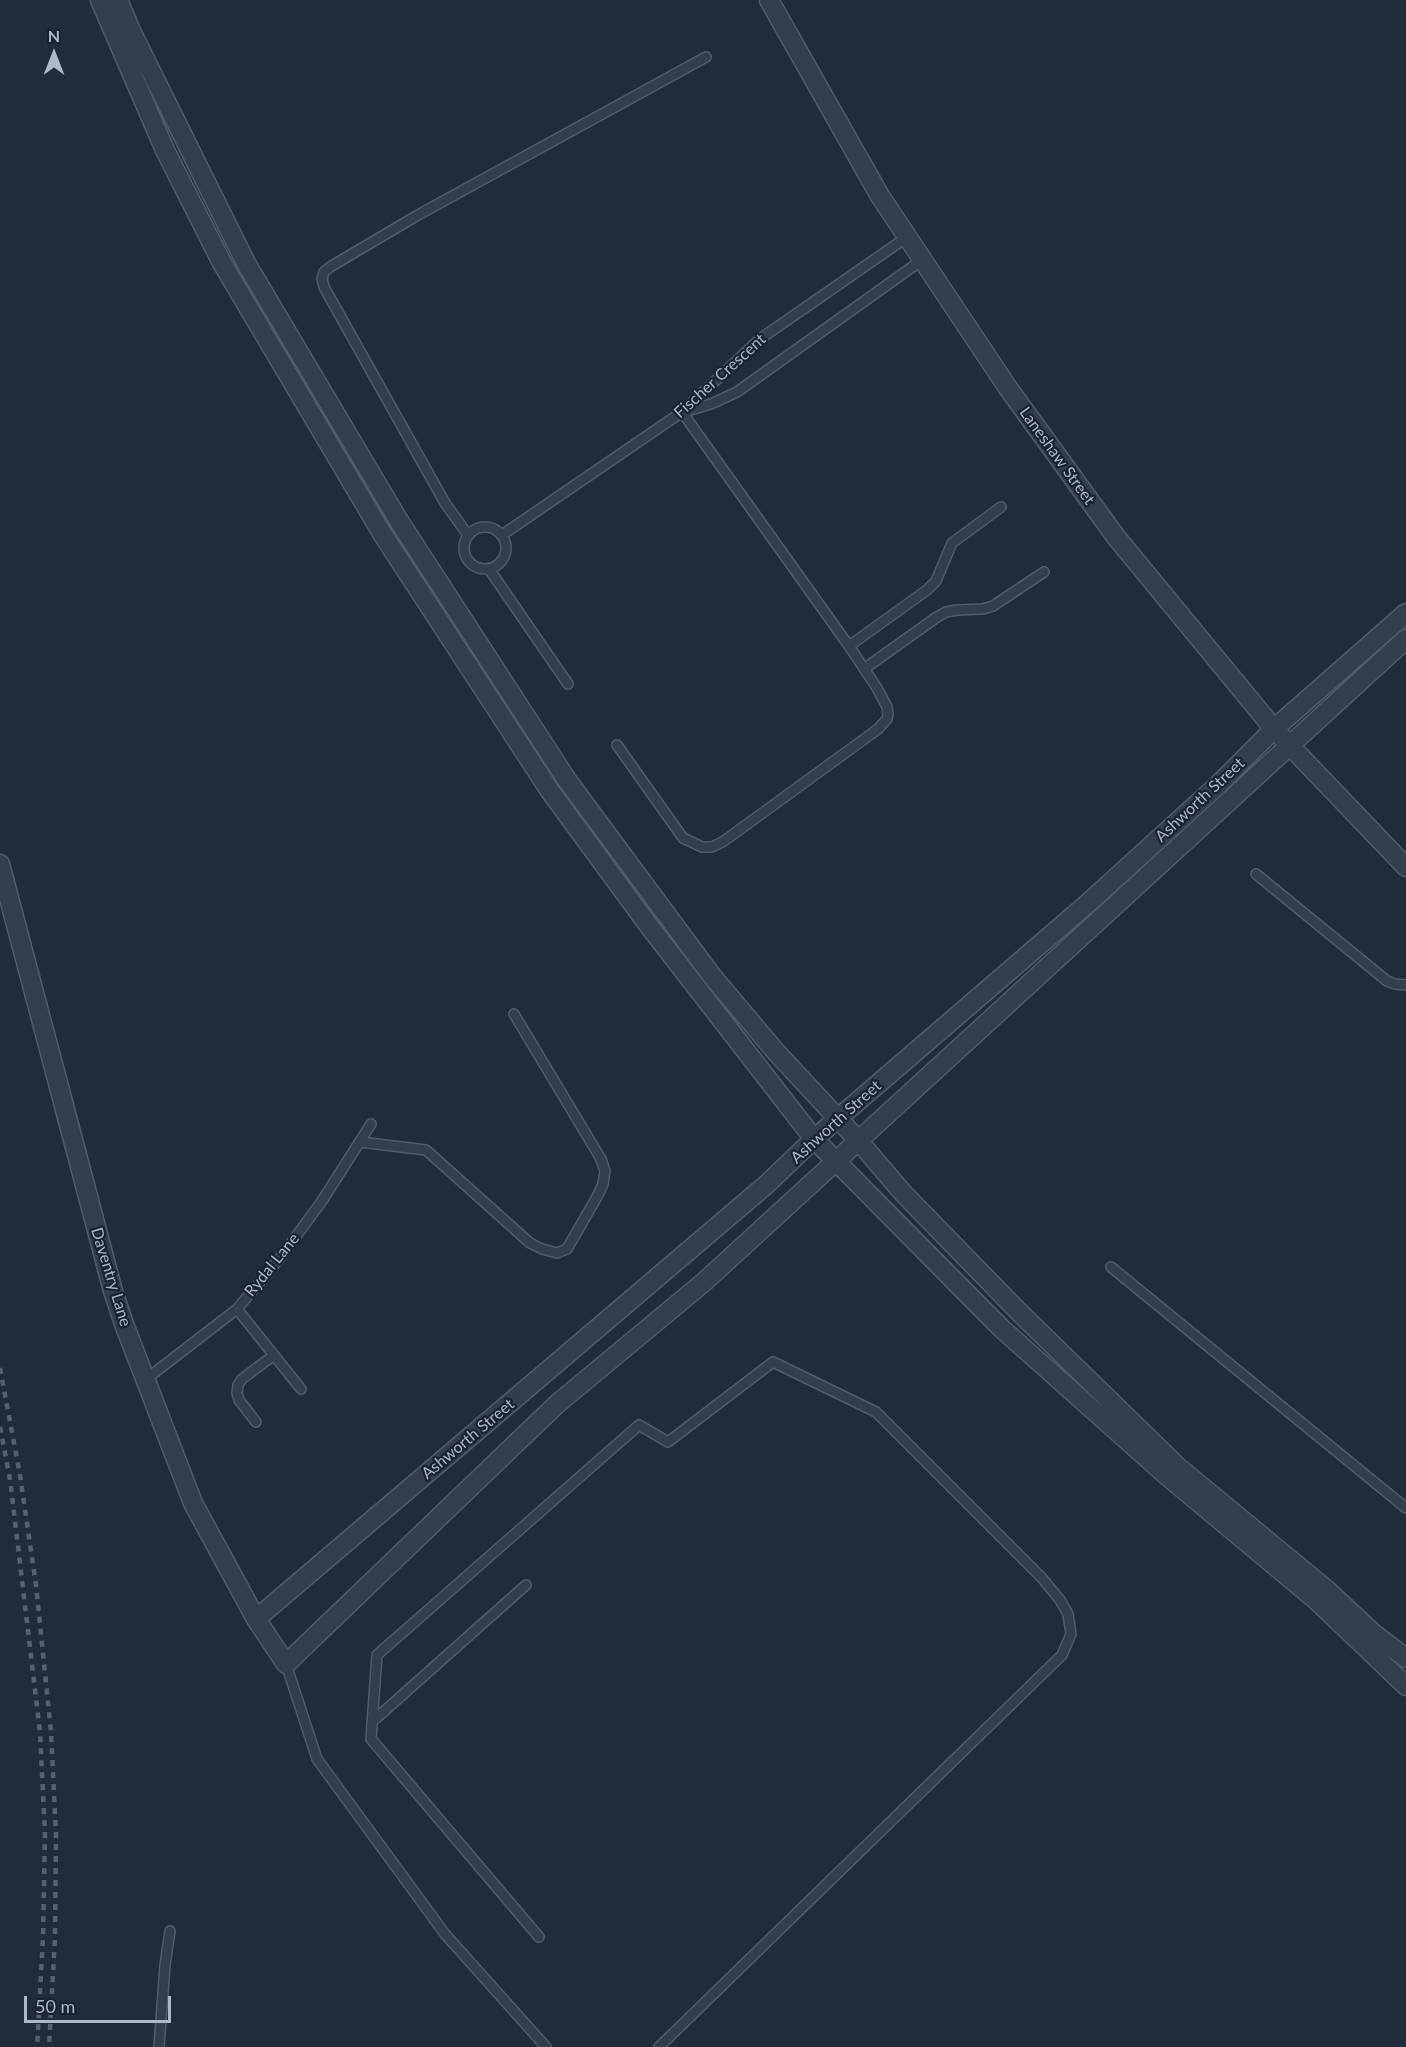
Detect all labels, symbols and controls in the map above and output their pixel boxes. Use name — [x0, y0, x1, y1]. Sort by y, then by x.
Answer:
north arrow — [24, 24, 84, 84]
text: N — [48, 26, 60, 45]
street label: Fischer Crescent — [670, 330, 770, 422]
street label: Laneshaw Street — [1015, 403, 1099, 509]
street label: Ashworth Street — [1151, 754, 1249, 846]
street label: Ashworth Street — [787, 1076, 885, 1168]
street label: Daventry Lane — [87, 1225, 135, 1329]
street label: Rydal Lane — [241, 1229, 303, 1301]
street label: Ashworth Street — [418, 1395, 518, 1483]
scale bar — [27, 1984, 174, 2022]
text: 50 m — [35, 1995, 75, 2017]

